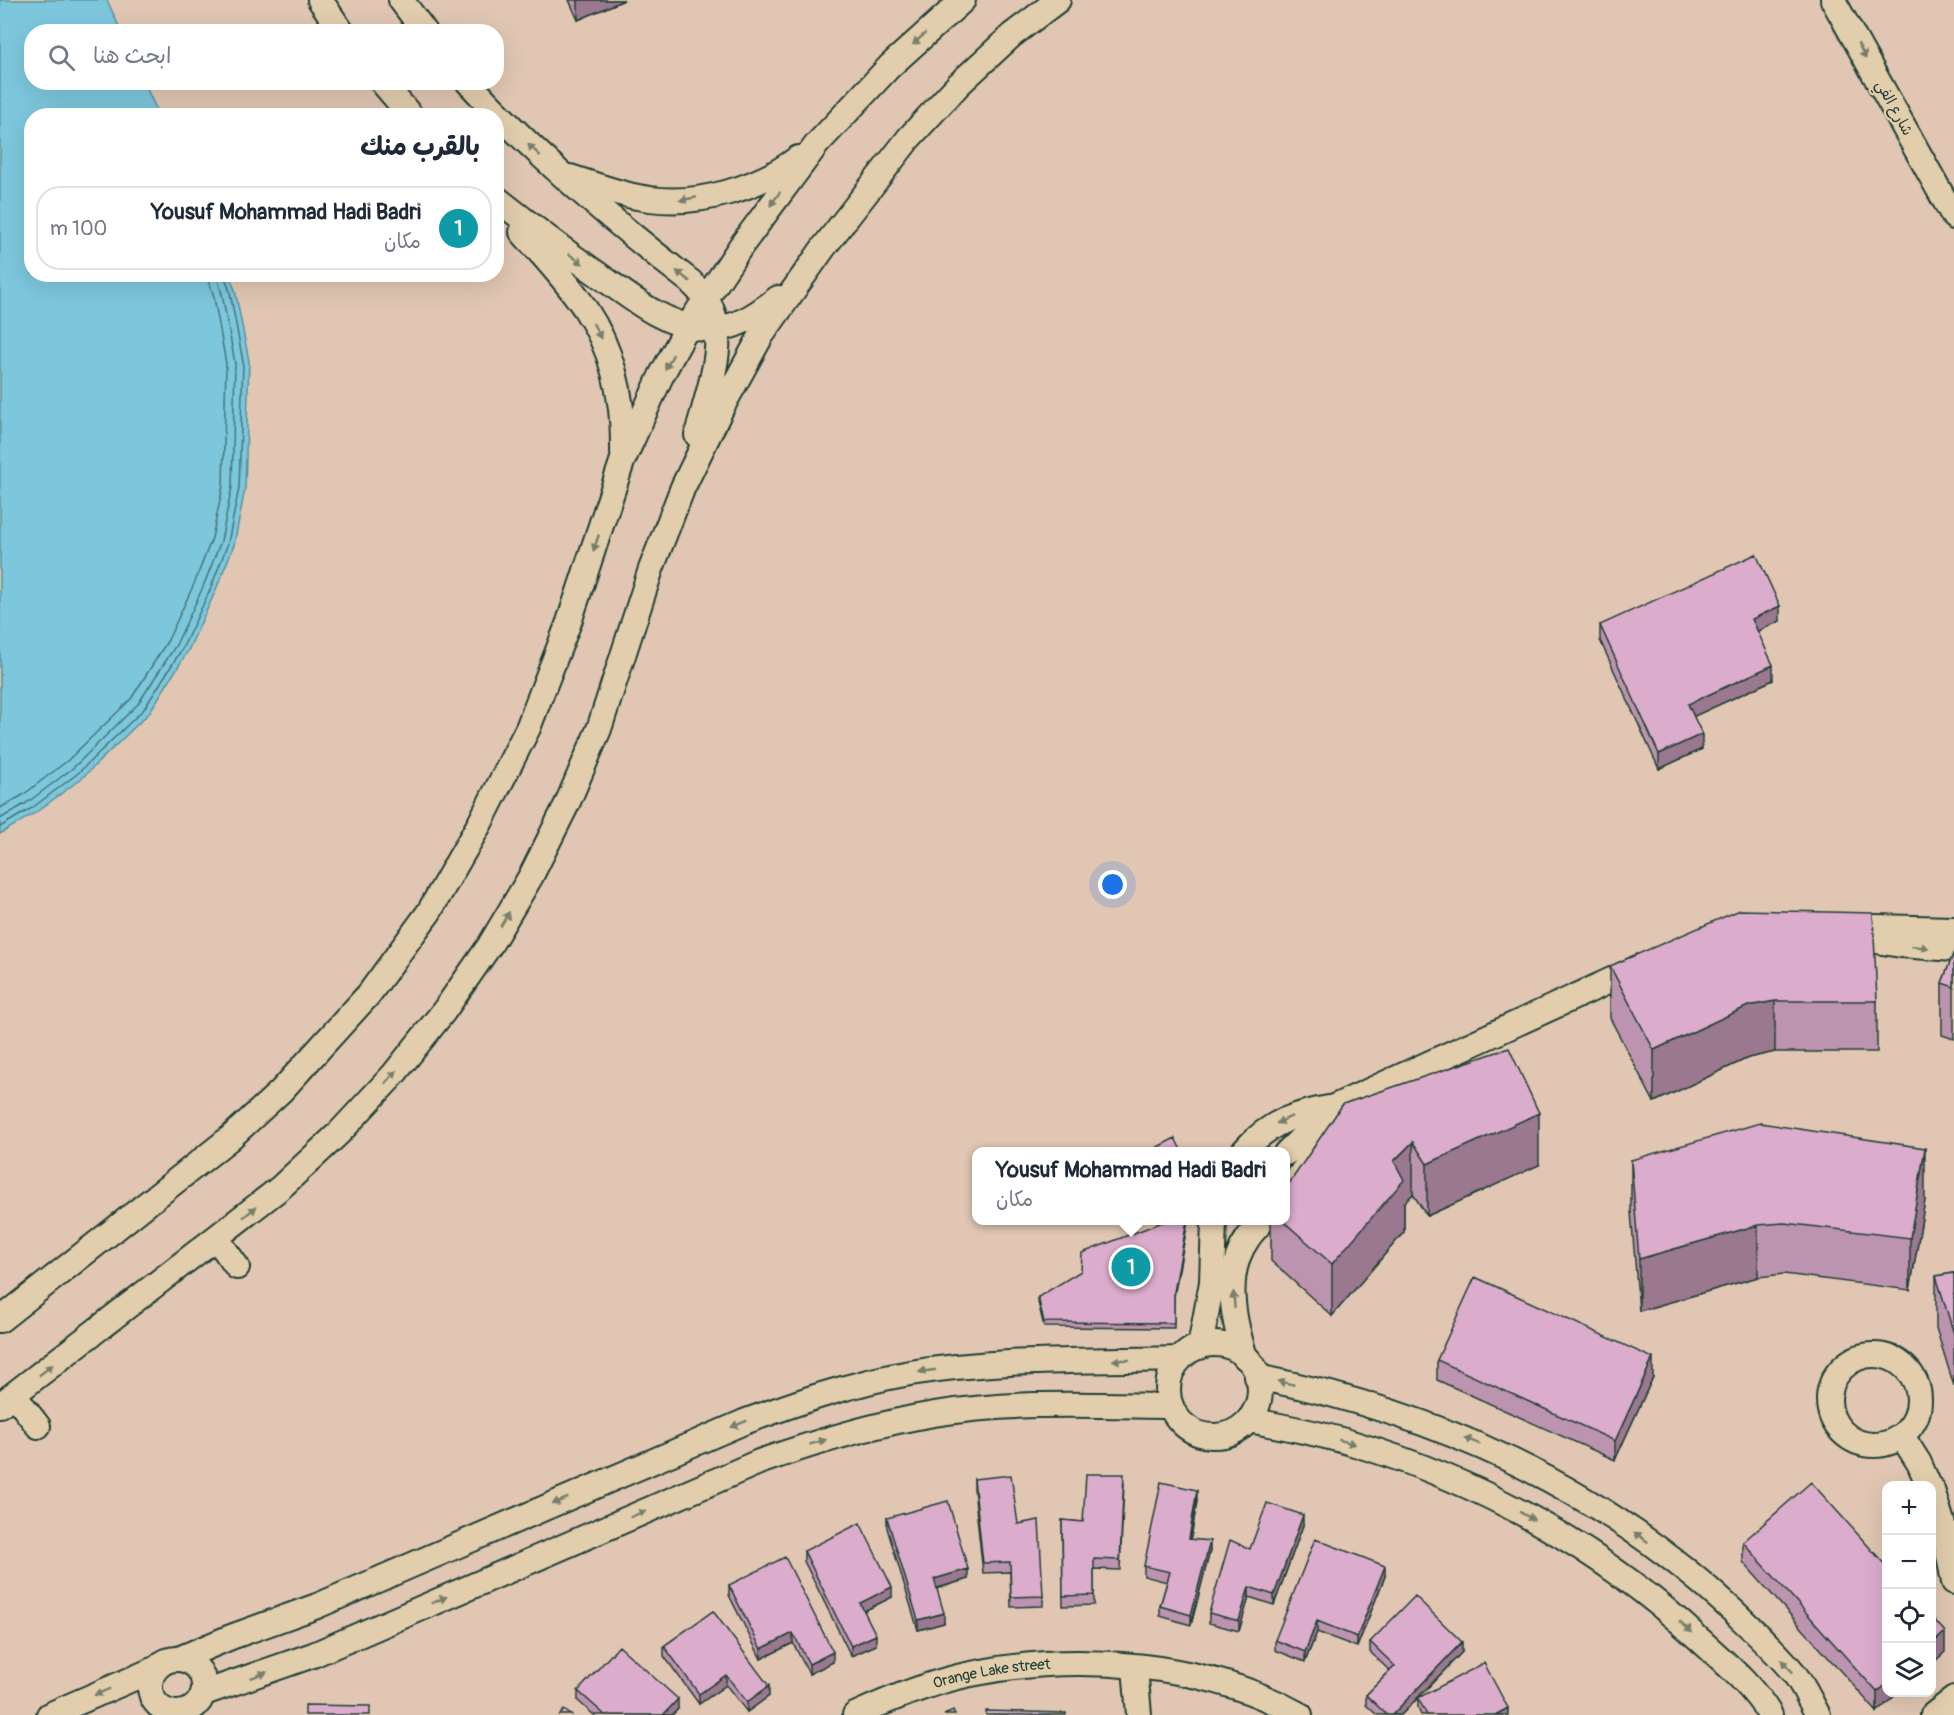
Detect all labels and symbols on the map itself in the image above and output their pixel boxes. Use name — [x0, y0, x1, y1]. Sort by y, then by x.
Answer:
one-way arrow — [912, 32, 927, 45]
one-way arrow — [1857, 43, 1867, 60]
street label: شارع الفي — [1868, 77, 1917, 141]
one-way arrow — [527, 143, 542, 157]
one-way arrow — [769, 190, 781, 206]
one-way arrow — [679, 195, 698, 204]
one-way arrow — [568, 253, 584, 264]
one-way arrow — [676, 270, 692, 282]
one-way arrow — [593, 322, 602, 339]
one-way arrow — [664, 354, 674, 371]
one-way arrow — [591, 534, 600, 552]
your location — [1098, 870, 1127, 899]
one-way arrow — [500, 911, 511, 927]
one-way arrow — [1910, 942, 1929, 952]
one-way arrow — [384, 1070, 397, 1085]
one-way arrow — [1276, 1116, 1293, 1125]
one-way arrow — [243, 1206, 258, 1218]
pin: 1 — [1112, 1244, 1150, 1290]
one-way arrow — [1229, 1290, 1238, 1309]
one-way arrow — [1112, 1355, 1131, 1365]
one-way arrow — [39, 1364, 54, 1376]
one-way arrow — [917, 1367, 936, 1376]
one-way arrow — [1276, 1378, 1295, 1387]
one-way arrow — [730, 1419, 748, 1429]
one-way arrow — [810, 1437, 828, 1446]
one-way arrow — [1338, 1437, 1356, 1447]
one-way arrow — [1463, 1437, 1480, 1446]
one-way arrow — [551, 1496, 569, 1506]
one-way arrow — [629, 1509, 647, 1519]
one-way arrow — [1519, 1511, 1536, 1521]
one-way arrow — [1633, 1532, 1649, 1543]
one-way arrow — [431, 1595, 449, 1605]
one-way arrow — [1678, 1621, 1694, 1634]
street label: Orange Lake street — [931, 1654, 1052, 1693]
one-way arrow — [1780, 1658, 1794, 1673]
one-way arrow — [251, 1670, 269, 1680]
one-way arrow — [93, 1688, 111, 1697]

